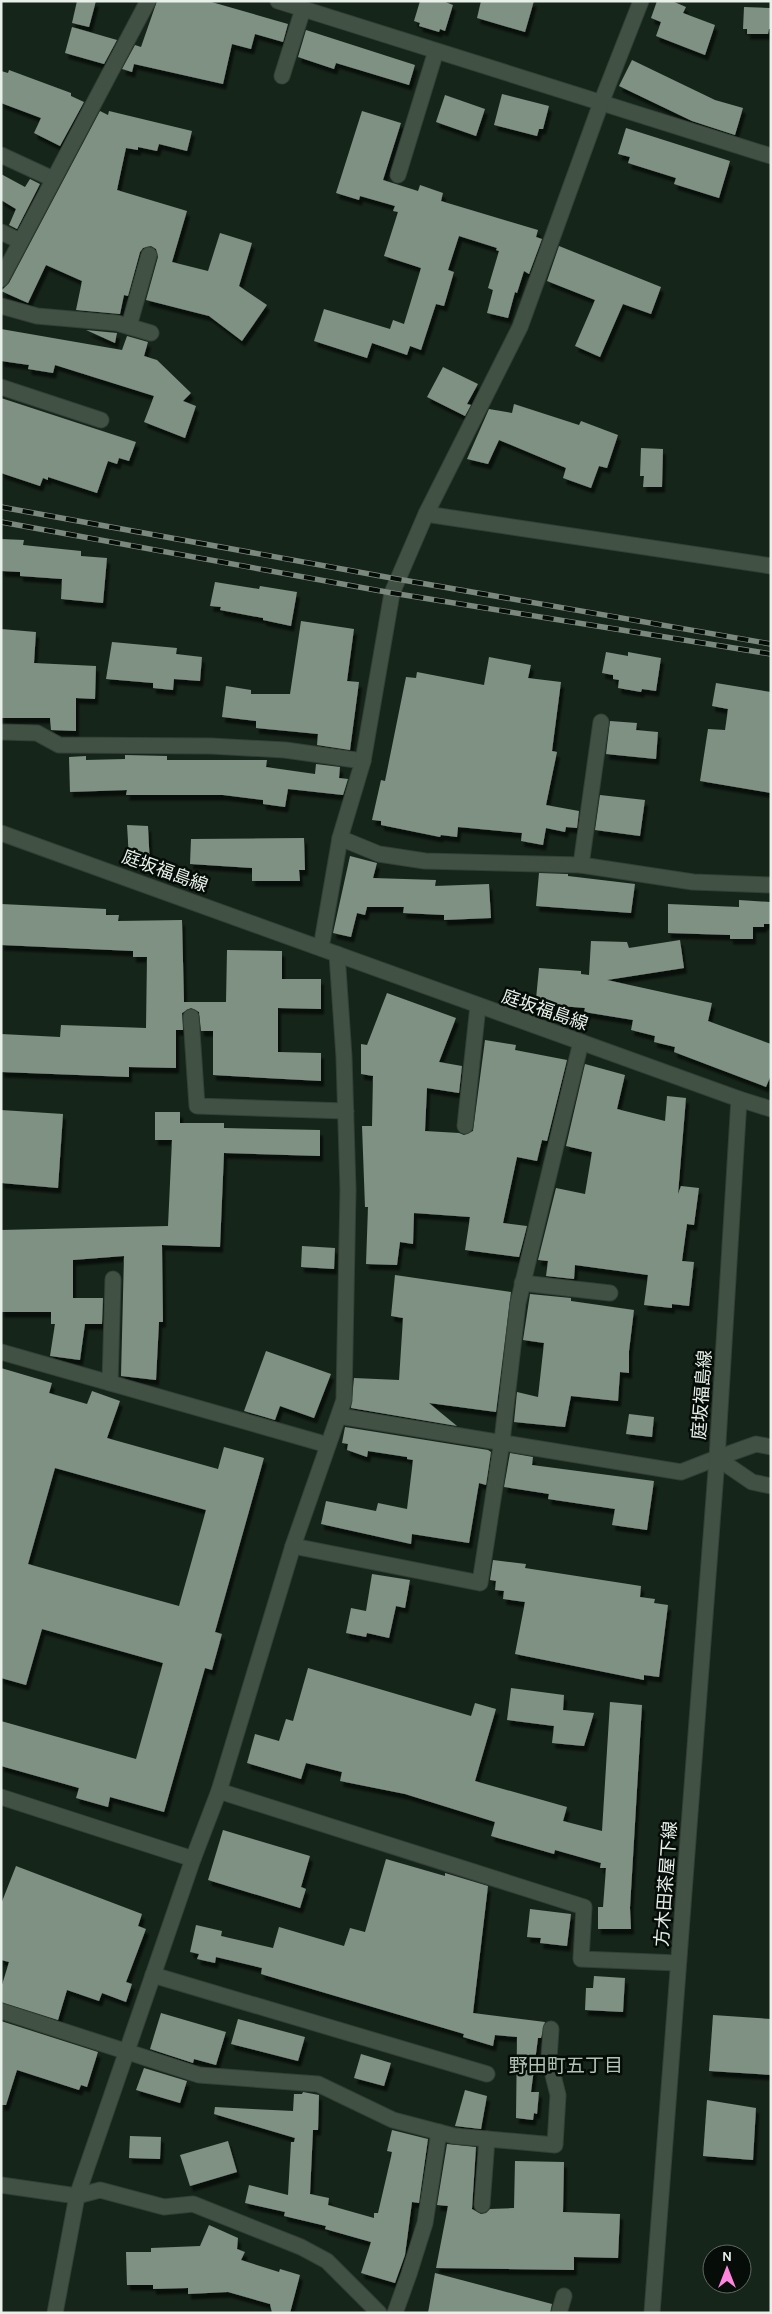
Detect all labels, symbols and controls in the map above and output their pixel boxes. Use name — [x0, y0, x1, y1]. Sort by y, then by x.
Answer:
street label: 庭坂福島線 — [119, 845, 211, 897]
street label: 庭坂福島線 — [499, 985, 591, 1035]
street label: 庭坂福島線 — [688, 1349, 716, 1441]
street label: 方木田茶屋下線 — [651, 1820, 681, 1948]
district label: 野田町五丁目 — [509, 2055, 623, 2077]
north arrow — [702, 2244, 752, 2294]
text: N — [722, 2248, 732, 2265]

